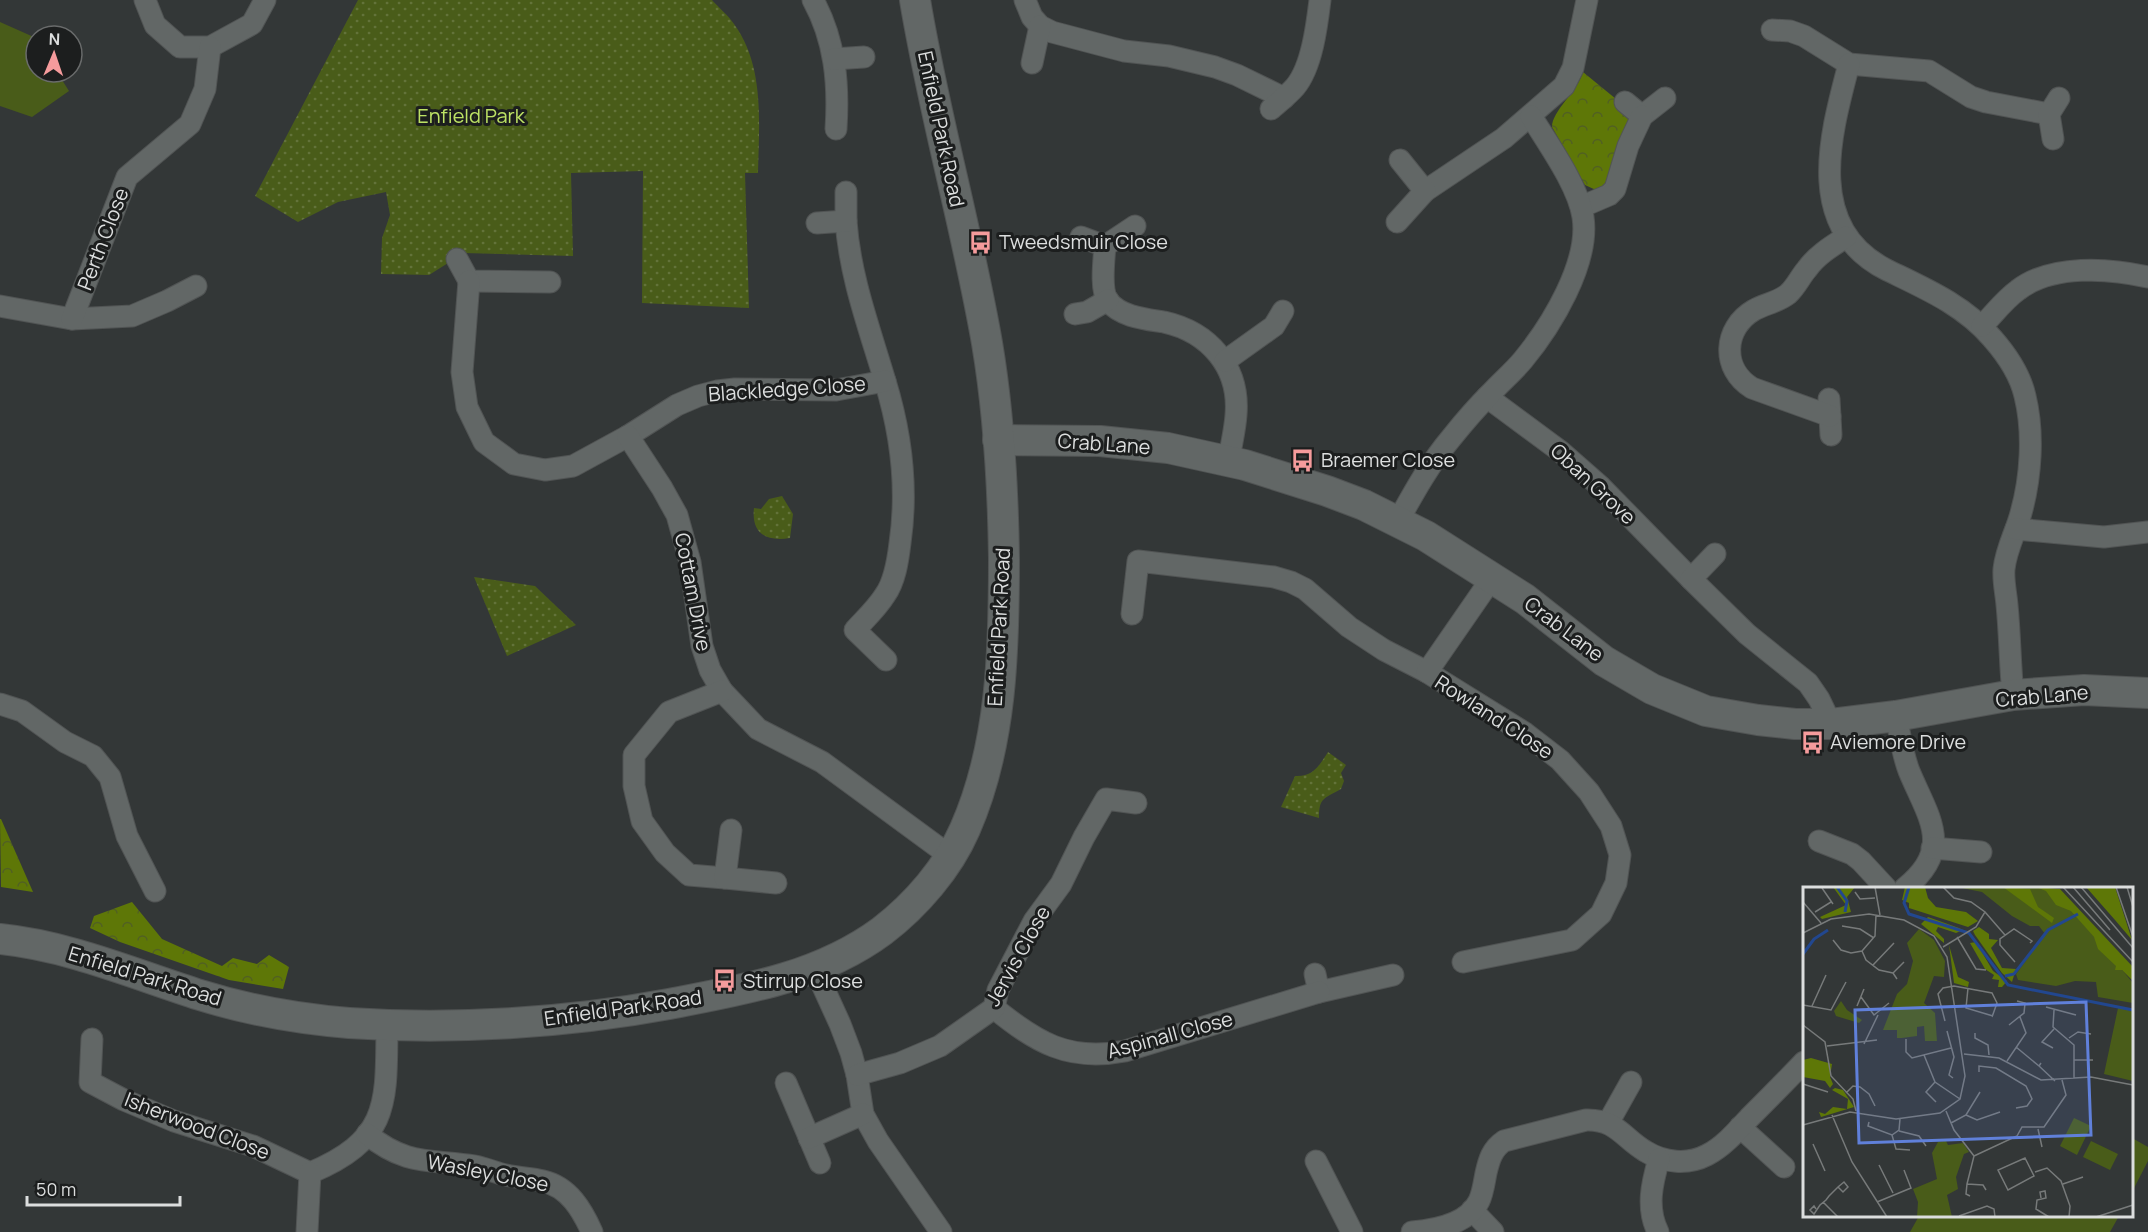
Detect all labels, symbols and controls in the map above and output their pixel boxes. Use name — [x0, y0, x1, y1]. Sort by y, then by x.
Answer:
north arrow — [24, 24, 84, 84]
text: N — [48, 28, 61, 50]
street label: Enfield Park Road — [912, 48, 971, 209]
park label: Enfield Park — [417, 102, 526, 129]
street label: Perth Close — [71, 184, 134, 294]
place label: Tweedsmuir Close — [999, 228, 1168, 255]
bus stop icon: Tweedsmuir Close — [968, 229, 994, 255]
street label: Blackledge Close — [707, 370, 867, 407]
street label: Crab Lane — [1057, 427, 1151, 460]
street label: Oban Grove — [1545, 437, 1642, 530]
place label: Braemer Close — [1321, 446, 1455, 473]
bus stop icon: Braemer Close — [1290, 447, 1316, 473]
street label: Cottam Drive — [669, 531, 718, 653]
street label: Enfield Park Road — [981, 547, 1016, 707]
street label: Crab Lane — [1519, 590, 1610, 667]
street label: Rowland Close — [1430, 668, 1559, 765]
street label: Crab Lane — [1995, 678, 2089, 713]
place label: Aviemore Drive — [1830, 728, 1966, 755]
bus stop icon: Aviemore Drive — [1799, 729, 1825, 755]
inset map — [1803, 887, 2133, 1217]
street label: Jervis Close — [979, 901, 1056, 1011]
street label: Enfield Park Road — [65, 939, 225, 1012]
place label: Stirrup Close — [743, 967, 863, 994]
bus stop icon: Stirrup Close — [712, 968, 738, 994]
street label: Enfield Park Road — [542, 983, 703, 1032]
street label: Aspinall Close — [1104, 1005, 1236, 1064]
street label: Isherwood Close — [121, 1085, 274, 1166]
street label: Wasley Close — [425, 1148, 551, 1197]
scale bar — [27, 1169, 180, 1207]
text: 50 m — [36, 1177, 76, 1201]

